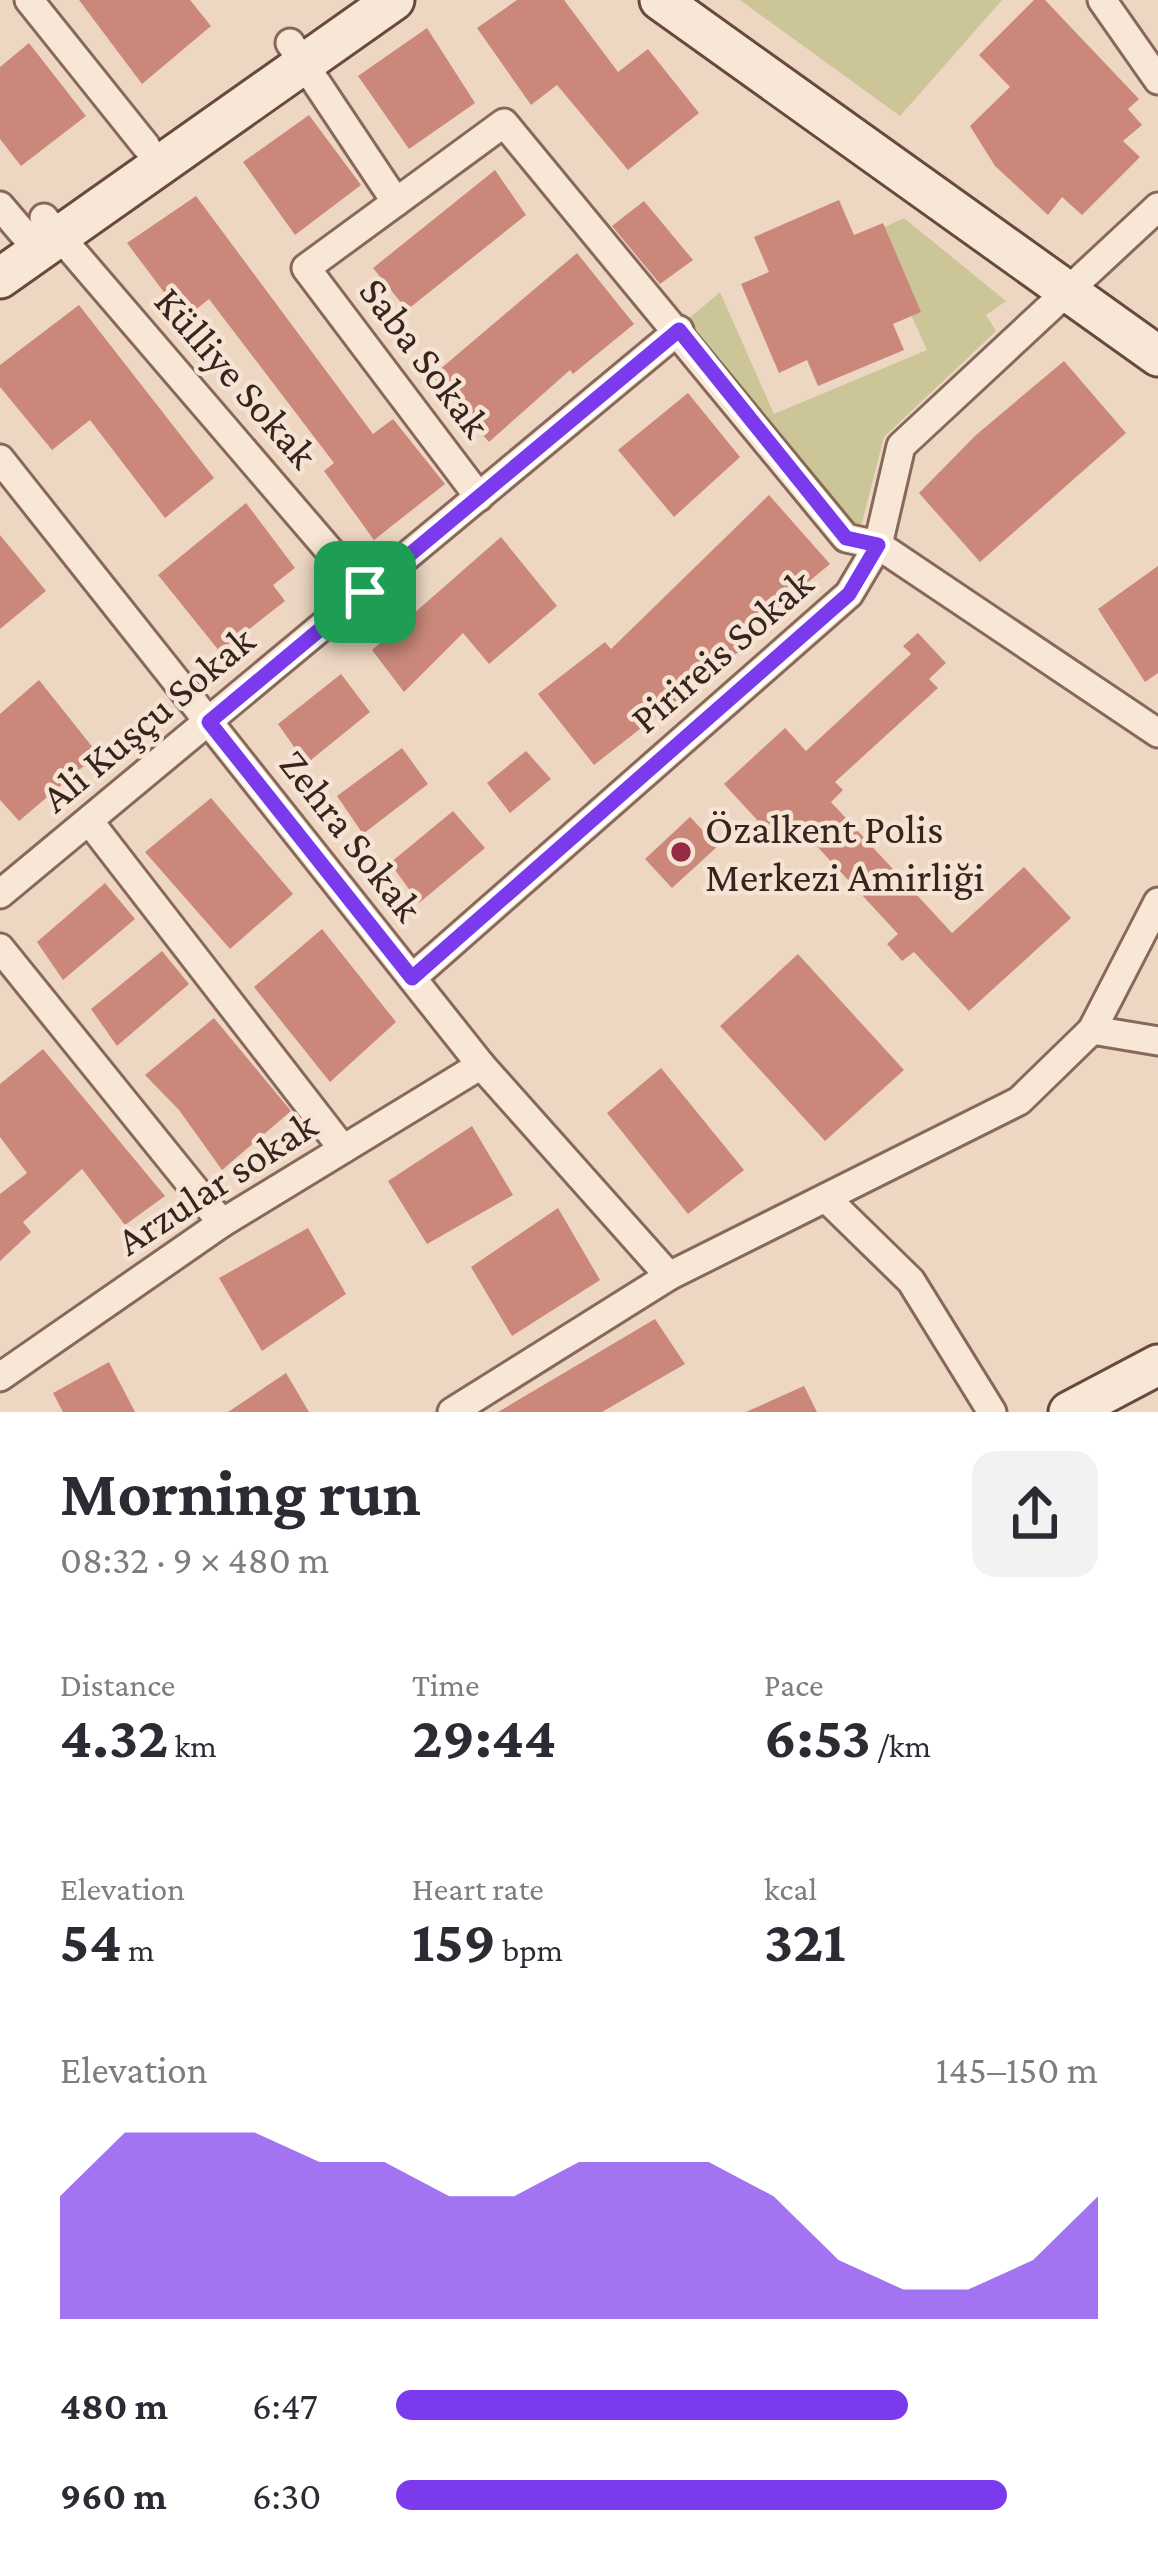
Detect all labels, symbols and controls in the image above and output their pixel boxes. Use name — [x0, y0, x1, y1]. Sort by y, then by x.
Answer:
street label: Saba Sokak — [350, 268, 501, 446]
street label: Külliye Sokak — [145, 277, 328, 477]
pin — [314, 541, 416, 643]
icon: arrive — [332, 559, 398, 625]
street label: Pirireis Sokak — [621, 559, 822, 742]
street label: Ali Kuşçu Sokak — [31, 616, 263, 821]
street label: Zehra Sokak — [270, 740, 433, 930]
place label: Özalkent Polis Merkezi Amirliği — [705, 805, 984, 900]
marker: Özalkent Polis Merkezi Amirliği — [668, 839, 694, 865]
street label: Arzular sokak — [108, 1100, 325, 1264]
button: share — [972, 1451, 1098, 1577]
text: Morning run — [60, 1456, 421, 1529]
text: 08:32 · 9 × 480 m — [60, 1538, 329, 1581]
text: Distance — [60, 1666, 175, 1703]
text: Time — [412, 1666, 480, 1703]
text: Pace — [764, 1666, 823, 1703]
text: 4.32 — [60, 1703, 168, 1770]
text: 29:44 — [412, 1703, 556, 1770]
text: 6:53 — [764, 1703, 871, 1770]
text: km — [168, 1727, 217, 1764]
text: /km — [871, 1727, 931, 1764]
text: Elevation — [60, 1870, 185, 1907]
text: Heart rate — [412, 1870, 544, 1907]
text: kcal — [764, 1870, 817, 1907]
text: 54 — [60, 1907, 122, 1974]
text: 159 — [412, 1907, 496, 1974]
text: 321 — [764, 1907, 846, 1974]
text: m — [122, 1931, 154, 1968]
text: bpm — [496, 1931, 563, 1968]
text: Elevation — [60, 2048, 208, 2091]
text: 145–150 m — [936, 2048, 1098, 2091]
text: 480 m — [60, 2384, 168, 2427]
text: 6:47 — [252, 2384, 318, 2427]
text: 960 m — [60, 2474, 167, 2517]
text: 6:30 — [252, 2474, 321, 2517]

